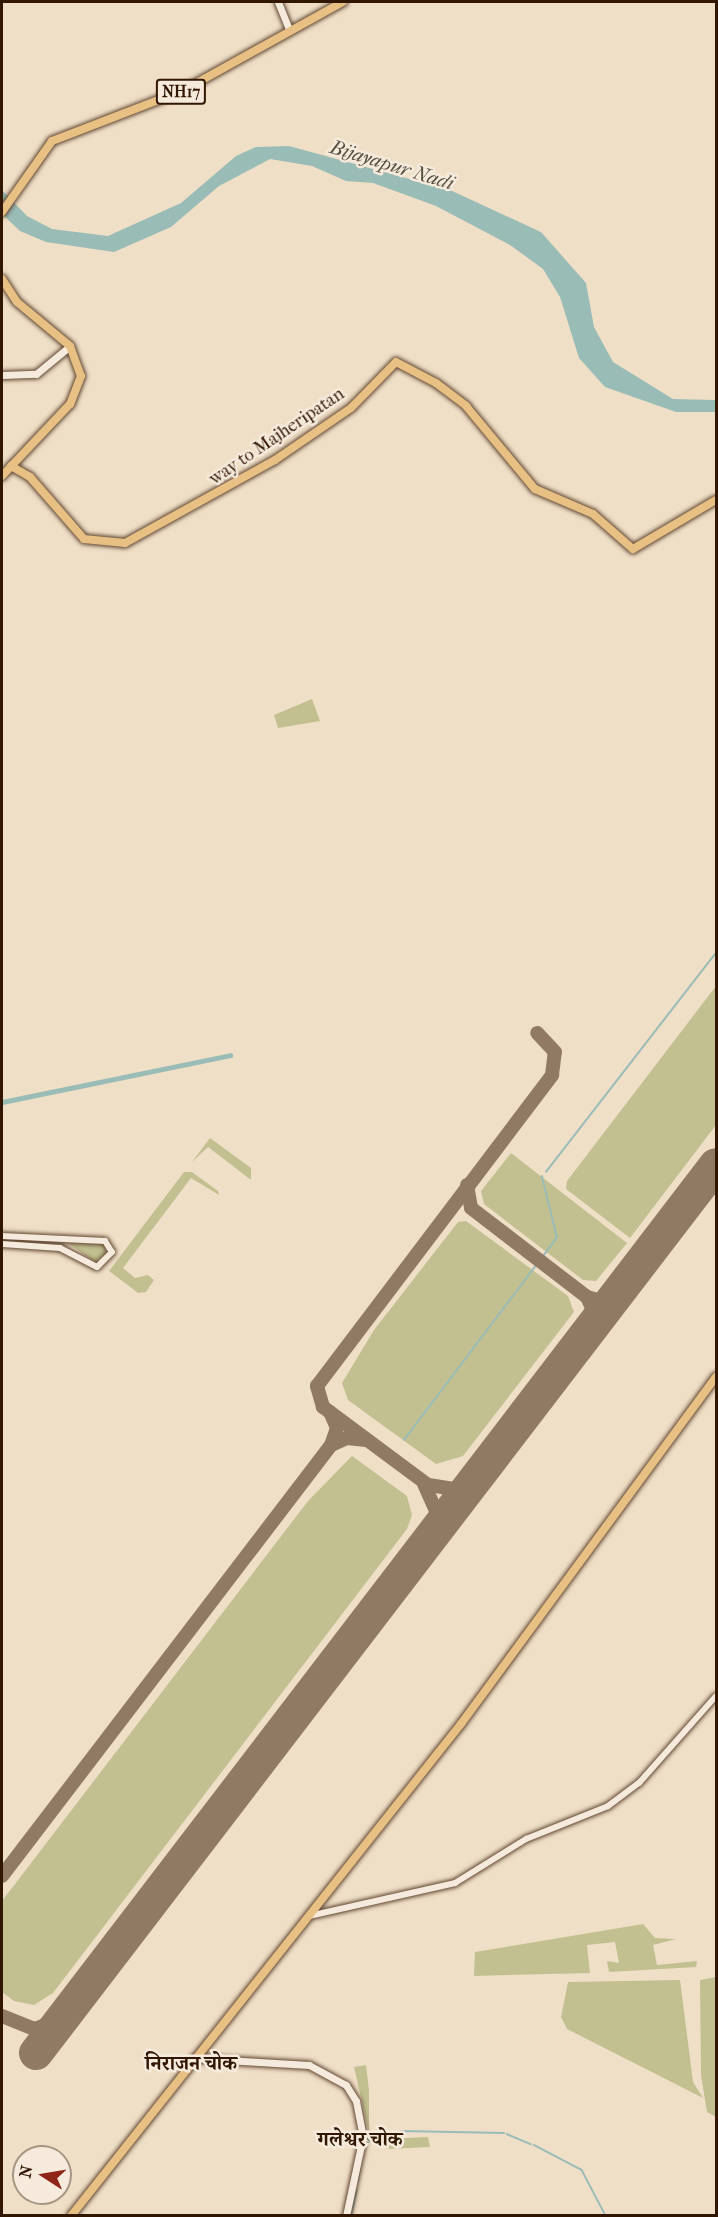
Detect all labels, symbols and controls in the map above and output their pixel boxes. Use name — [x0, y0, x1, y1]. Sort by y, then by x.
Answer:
road number: NH17 — [156, 79, 207, 105]
water label: Bijayapur Nadi — [327, 135, 457, 195]
street label: way to Majheripatan — [205, 384, 349, 490]
district label: निराजन चोक — [145, 2051, 237, 2075]
district label: गलेश्वर चोक — [317, 2127, 403, 2151]
north arrow — [12, 2145, 72, 2205]
text: N — [15, 2164, 36, 2179]

